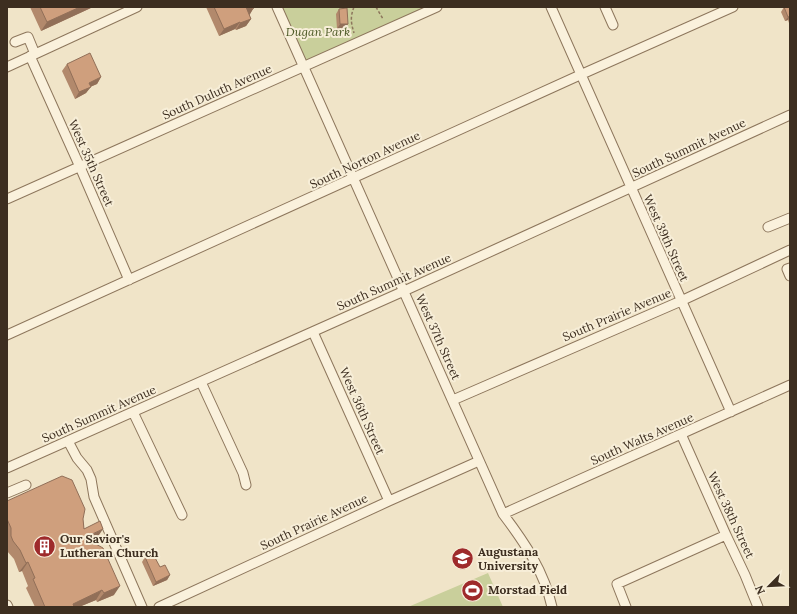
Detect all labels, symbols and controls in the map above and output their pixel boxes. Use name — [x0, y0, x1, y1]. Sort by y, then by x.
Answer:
park label: Dugan Park — [286, 24, 350, 39]
street label: South Duluth Avenue — [160, 60, 274, 122]
street label: South Summit Avenue — [630, 114, 748, 180]
street label: West 35th Street — [66, 117, 117, 209]
street label: South Norton Avenue — [307, 127, 423, 192]
street label: West 39th Street — [640, 192, 693, 284]
street label: South Summit Avenue — [334, 249, 454, 313]
street label: South Prairie Avenue — [560, 285, 674, 344]
street label: West 37th Street — [413, 292, 464, 382]
street label: West 36th Street — [336, 365, 389, 457]
street label: South Summit Avenue — [39, 381, 159, 445]
street label: South Walts Avenue — [588, 409, 696, 468]
street label: West 38th Street — [705, 469, 758, 561]
street label: South Prairie Avenue — [258, 490, 370, 553]
place label: Our Savior's Lutheran Church — [60, 531, 159, 560]
building icon: Our Savior's Lutheran Church — [32, 533, 58, 559]
place label: Augustana University — [478, 544, 539, 573]
school or university icon: Augustana University — [449, 546, 475, 572]
north arrow — [749, 566, 789, 606]
sports icon: Morstad Field — [459, 577, 485, 603]
place label: Morstad Field — [488, 582, 567, 597]
text: N — [752, 583, 768, 597]

